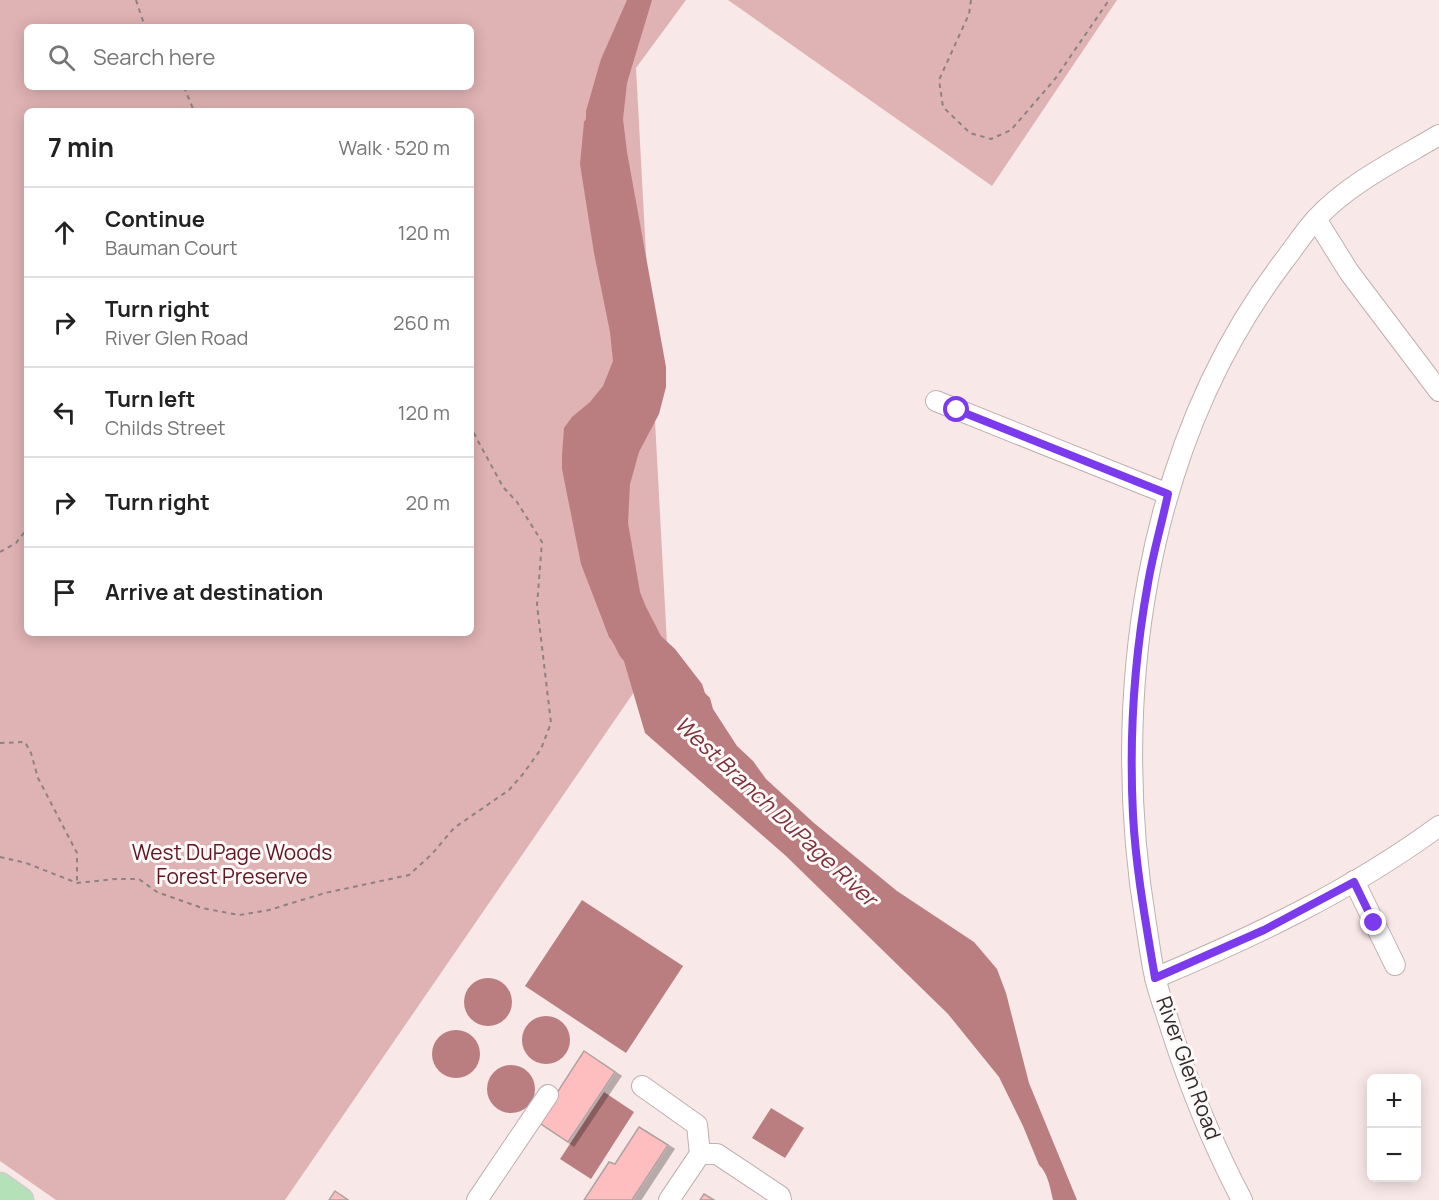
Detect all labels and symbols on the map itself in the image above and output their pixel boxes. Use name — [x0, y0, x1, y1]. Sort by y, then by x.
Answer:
route start — [943, 396, 969, 422]
water label: West Branch DuPage River — [668, 709, 886, 915]
park label: West DuPage Woods Forest Preserve — [132, 838, 332, 890]
route end — [1360, 909, 1386, 935]
street label: River Glen Road — [1150, 992, 1228, 1143]

